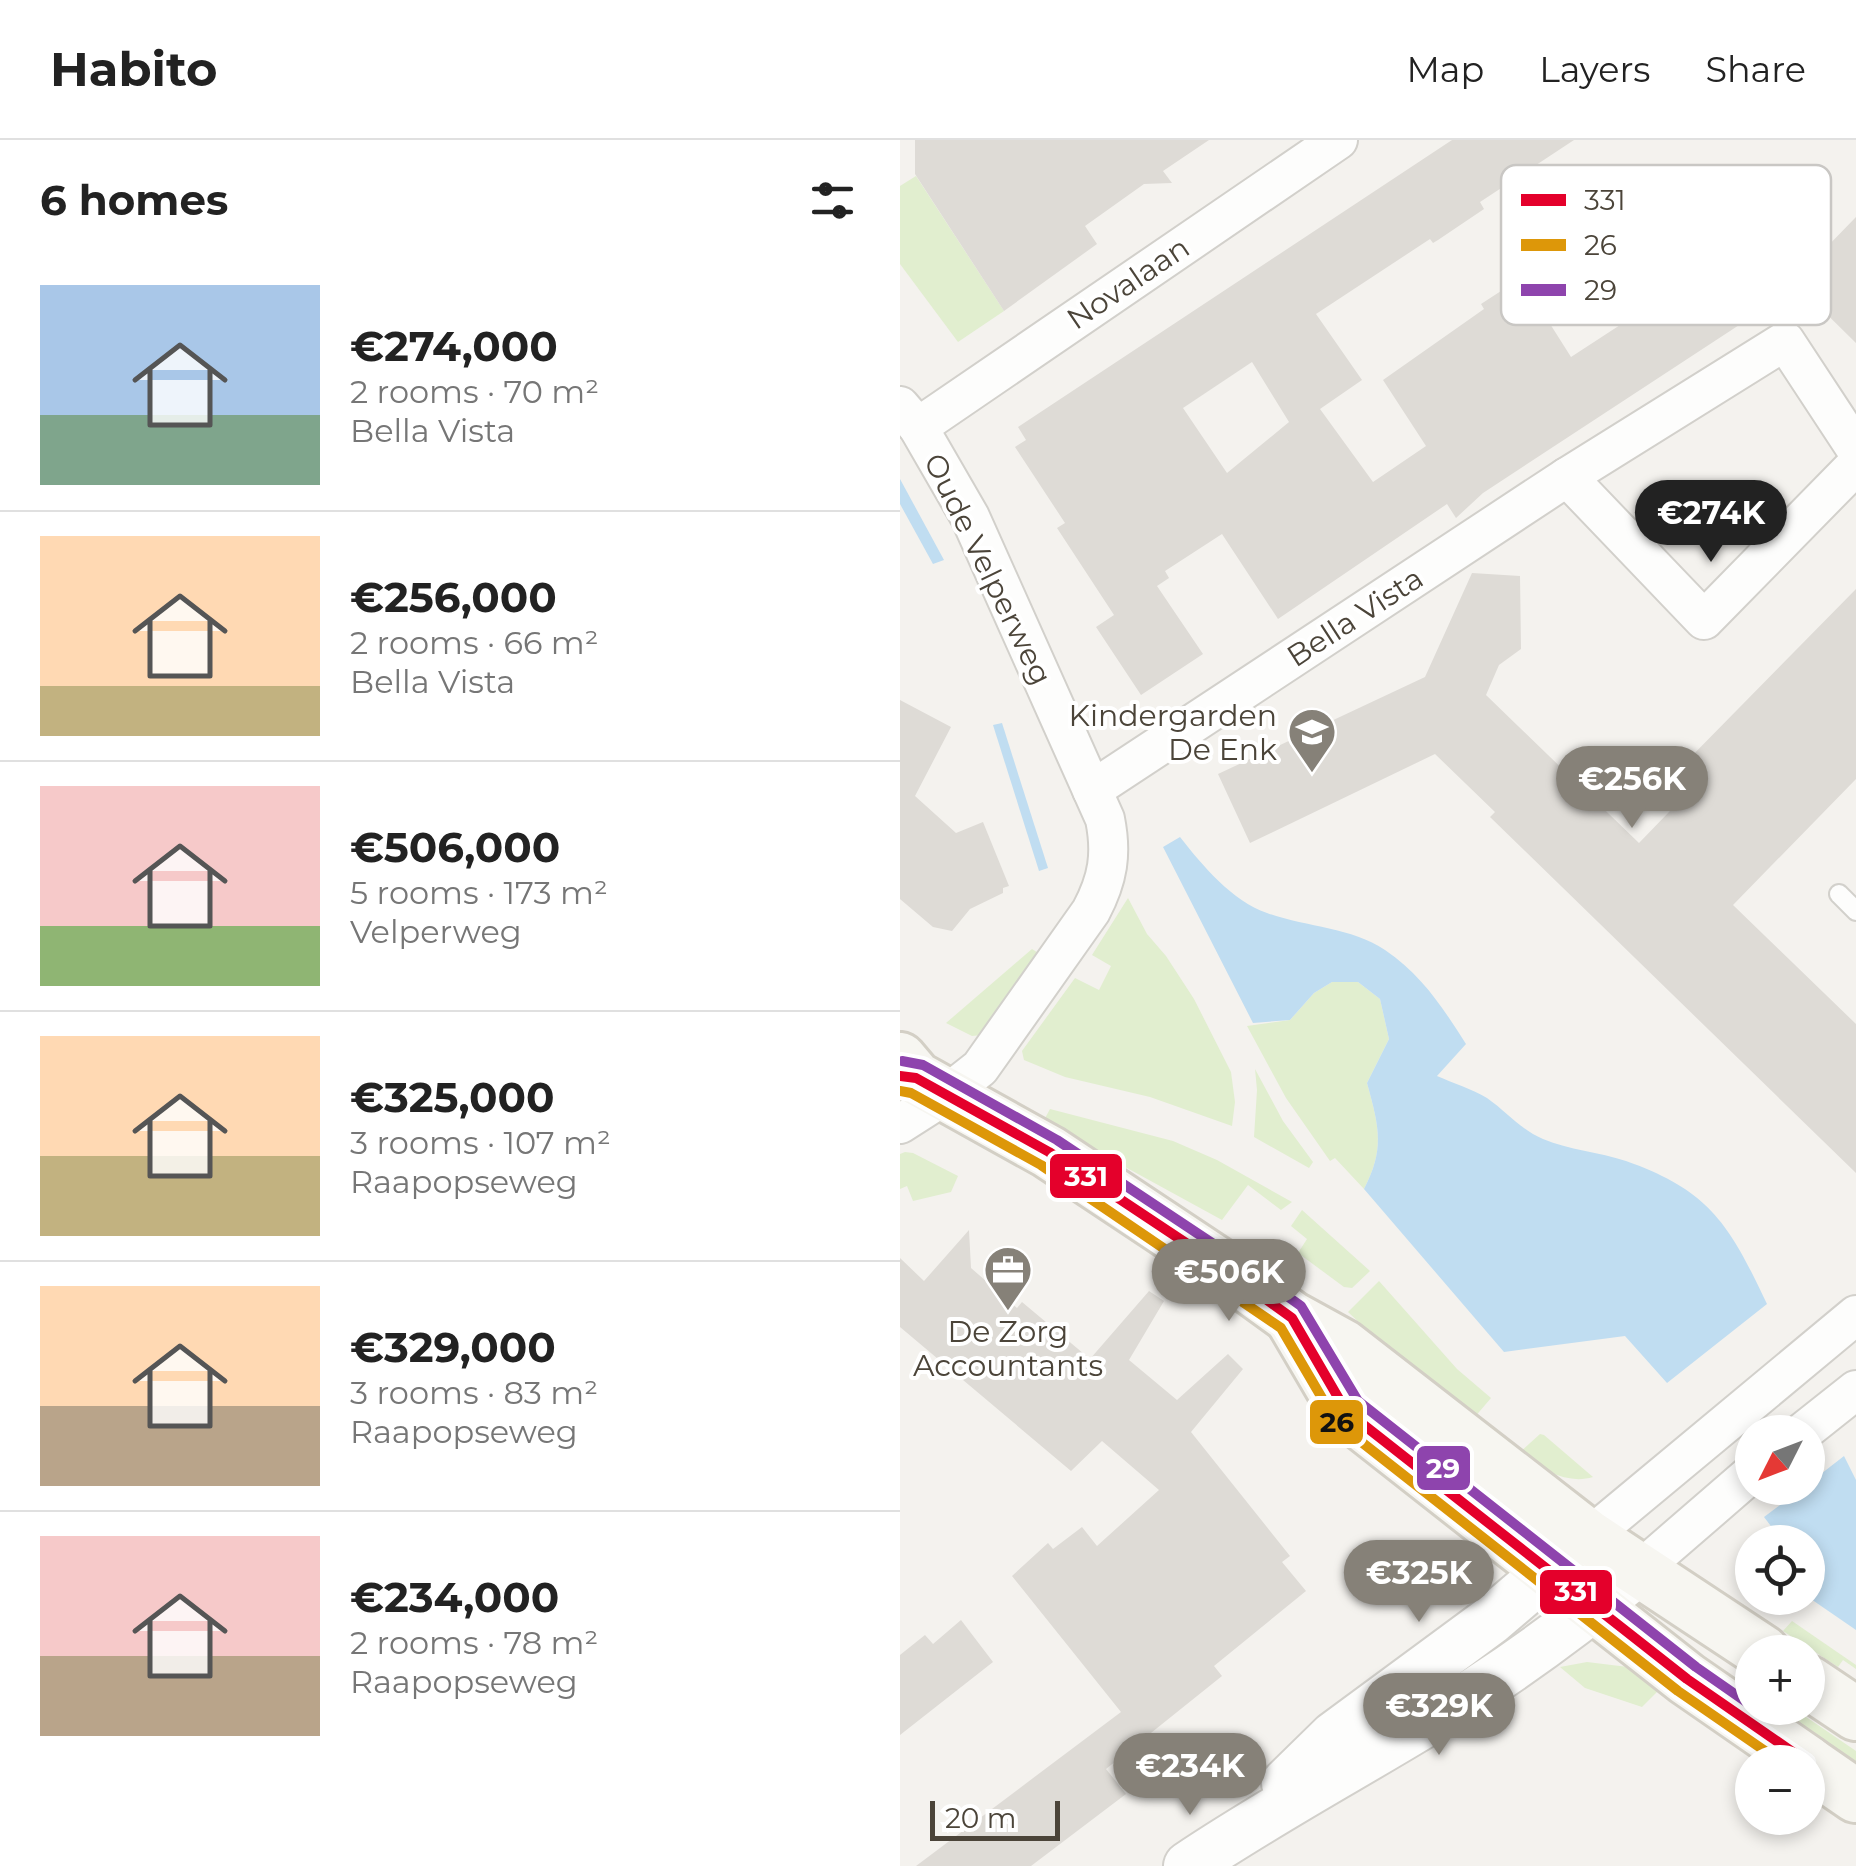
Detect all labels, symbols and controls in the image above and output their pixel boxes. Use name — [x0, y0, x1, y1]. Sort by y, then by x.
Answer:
text: Habito — [50, 40, 217, 98]
text: Map — [1406, 48, 1484, 91]
text: Layers — [1539, 48, 1650, 91]
text: Share — [1705, 48, 1806, 91]
legend — [1501, 165, 1831, 325]
icon: filters — [805, 173, 860, 228]
text: 6 homes — [40, 174, 228, 226]
text: 331 — [1584, 183, 1626, 217]
text: 26 — [1584, 228, 1617, 262]
street label: Novalaan — [1060, 229, 1196, 337]
text: 29 — [1584, 273, 1617, 307]
text: €274,000 — [350, 320, 558, 372]
icon: home — [120, 325, 240, 445]
text: 2 rooms · 70 m² — [350, 372, 599, 411]
text: Bella Vista — [350, 411, 515, 450]
street label: Oude Velperweg — [916, 447, 1060, 691]
pin: €274K — [1641, 480, 1781, 565]
text: €274K — [1657, 493, 1765, 532]
street label: Bella Vista — [1280, 559, 1430, 675]
text: €256,000 — [350, 571, 557, 623]
icon: home — [120, 576, 240, 696]
text: 2 rooms · 66 m² — [350, 623, 599, 662]
text: Bella Vista — [350, 662, 515, 701]
place label: Kindergarden De Enk — [1069, 697, 1277, 768]
school or university icon: Kindergarden De Enk — [1286, 706, 1338, 774]
pin: €256K — [1562, 746, 1702, 831]
text: €256K — [1578, 759, 1686, 798]
text: €506,000 — [350, 821, 560, 873]
icon: home — [120, 826, 240, 946]
text: 5 rooms · 173 m² — [350, 873, 608, 912]
text: Velperweg — [350, 912, 522, 951]
text: €325,000 — [350, 1071, 555, 1123]
icon: home — [120, 1076, 240, 1196]
text: 3 rooms · 107 m² — [350, 1123, 611, 1162]
line badge: 331 — [1048, 1152, 1124, 1200]
text: 331 — [1063, 1159, 1108, 1193]
text: Raapopseweg — [350, 1162, 578, 1201]
pin: €506K — [1159, 1239, 1299, 1324]
office icon: De Zorg Accountants — [982, 1244, 1034, 1312]
text: €506K — [1174, 1252, 1284, 1291]
place label: De Zorg Accountants — [913, 1313, 1103, 1384]
text: €329,000 — [350, 1321, 556, 1373]
icon: home — [120, 1326, 240, 1446]
text: 3 rooms · 83 m² — [350, 1373, 598, 1412]
line badge: 26 — [1308, 1398, 1365, 1446]
text: 26 — [1320, 1405, 1354, 1439]
text: Raapopseweg — [350, 1412, 578, 1451]
north arrow — [1735, 1415, 1825, 1505]
map controls — [1735, 1415, 1825, 1835]
line badge: 29 — [1415, 1444, 1472, 1492]
text: 29 — [1426, 1451, 1460, 1485]
button: locate — [1735, 1525, 1825, 1615]
pin: €325K — [1349, 1540, 1489, 1625]
text: €325K — [1366, 1553, 1472, 1592]
line badge: 331 — [1538, 1568, 1614, 1616]
text: €234,000 — [350, 1571, 559, 1623]
text: 331 — [1553, 1574, 1598, 1608]
icon: home — [120, 1576, 240, 1696]
text: 2 rooms · 78 m² — [350, 1623, 598, 1662]
button: + — [1735, 1635, 1825, 1725]
text: Raapopseweg — [350, 1662, 578, 1701]
pin: €329K — [1369, 1673, 1509, 1758]
text: €329K — [1385, 1686, 1493, 1725]
pin: €234K — [1120, 1733, 1260, 1818]
button: − — [1735, 1745, 1825, 1835]
text: €234K — [1135, 1746, 1245, 1785]
scale bar — [930, 1796, 1060, 1840]
text: 20 m — [945, 1801, 1016, 1835]

